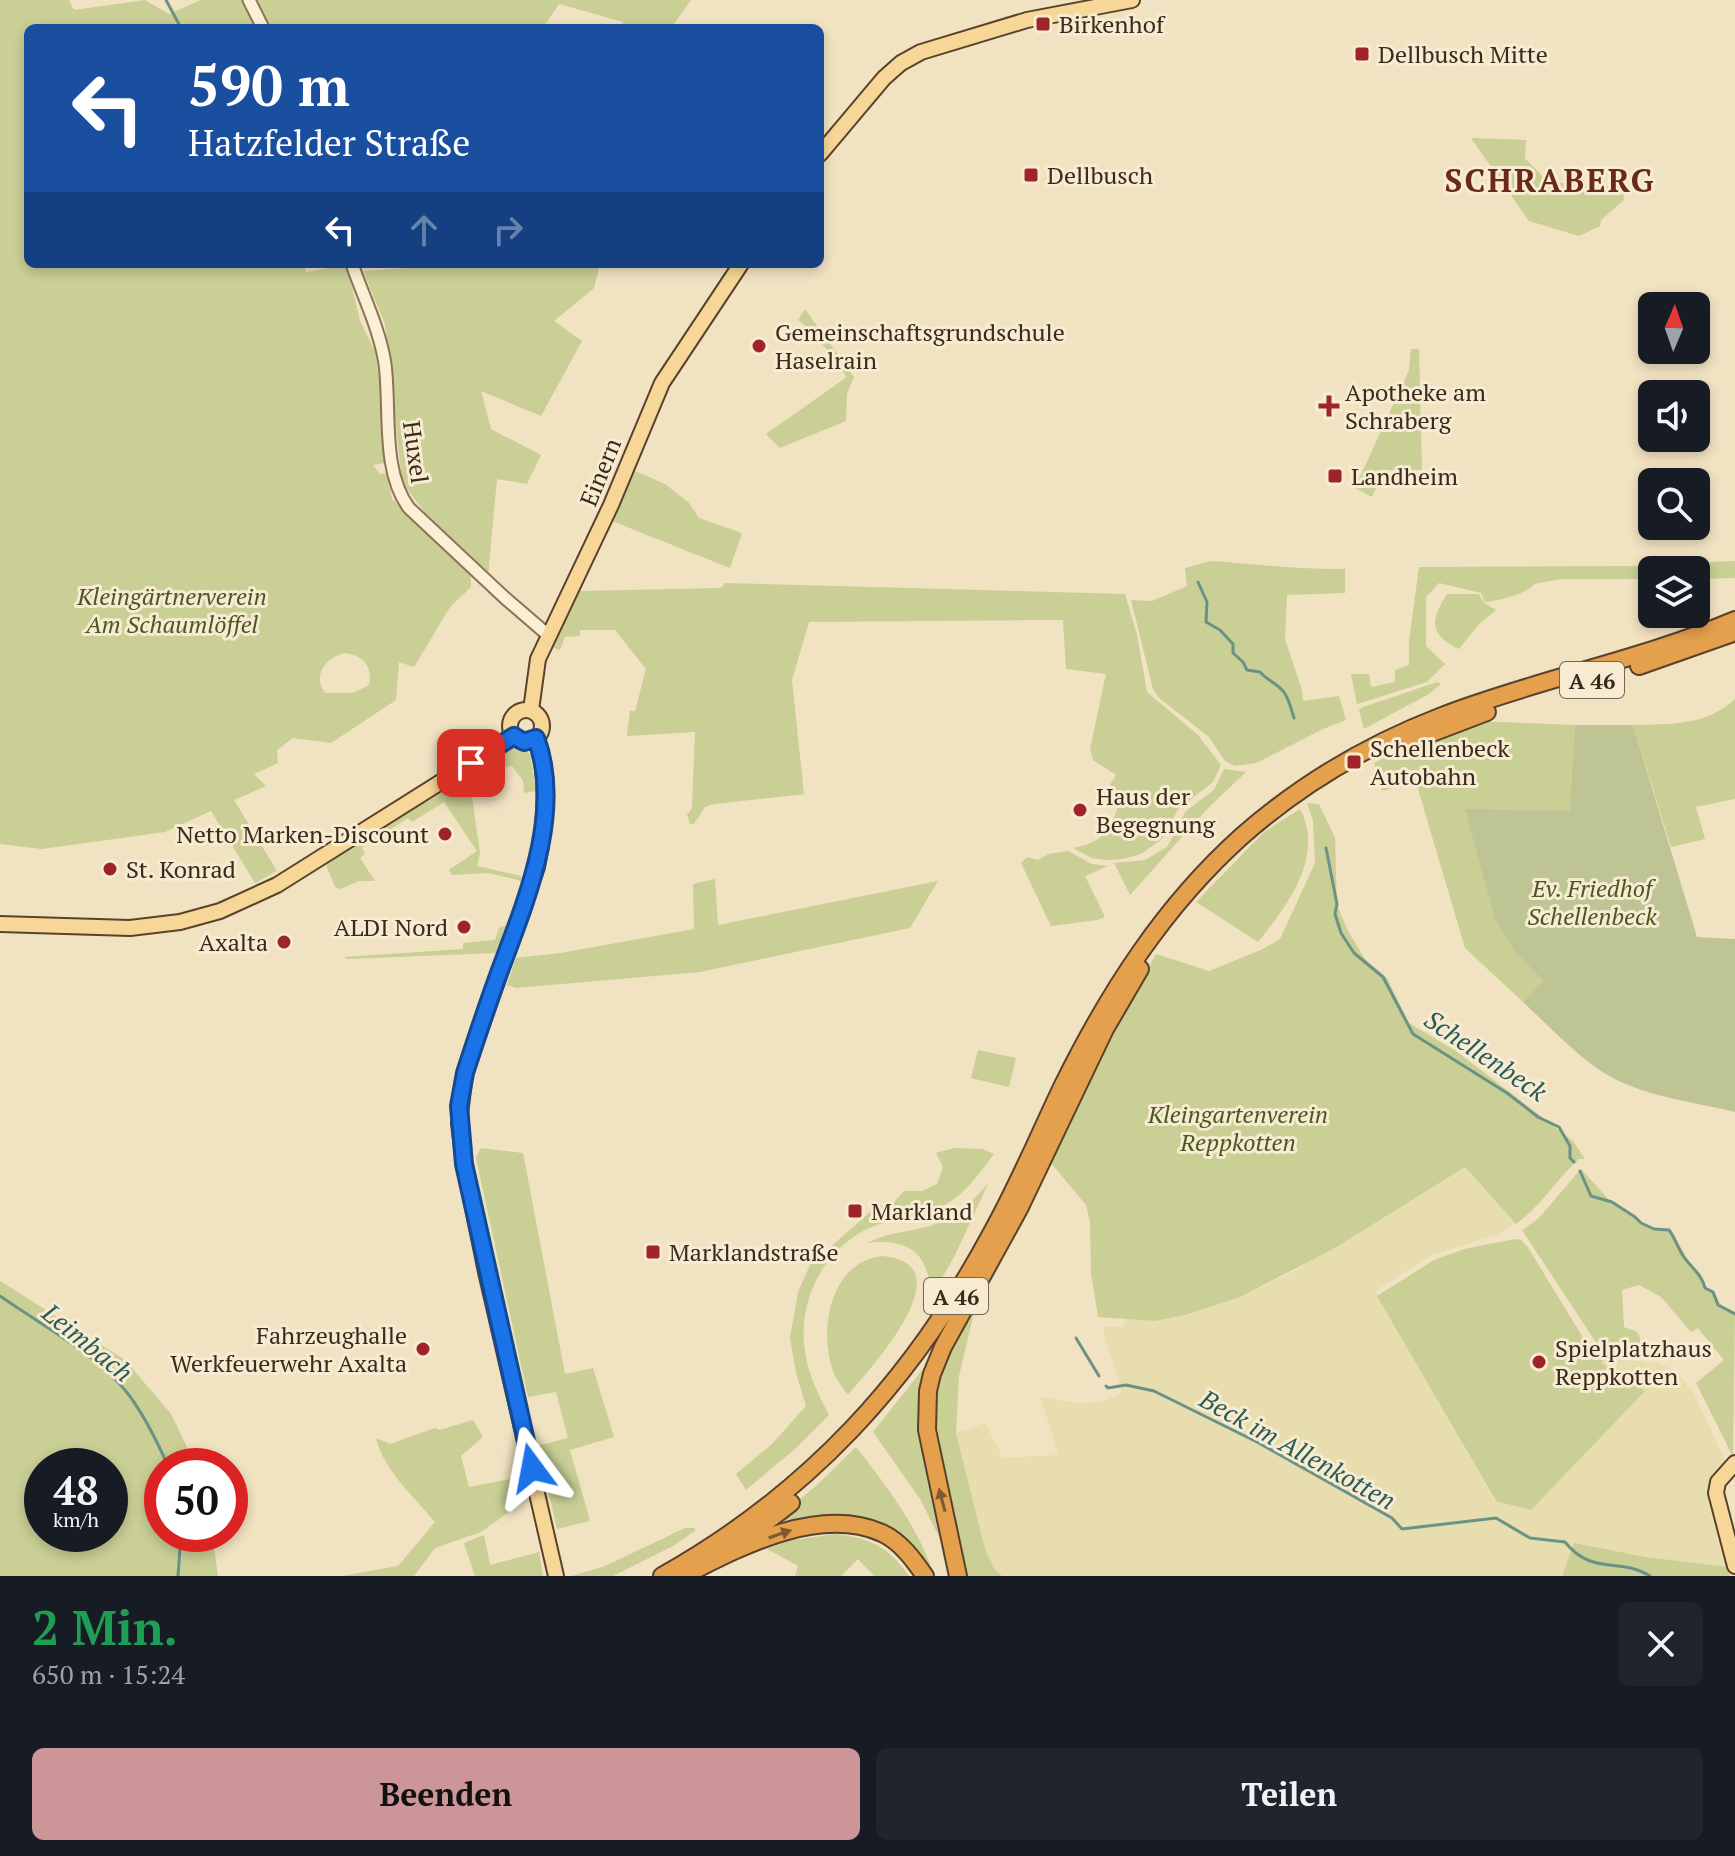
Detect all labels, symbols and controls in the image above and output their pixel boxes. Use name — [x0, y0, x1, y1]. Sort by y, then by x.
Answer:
place label: Birkenhof — [1059, 8, 1166, 40]
marker: Birkenhof — [1034, 15, 1052, 33]
place label: Dellbusch Mitte — [1378, 38, 1548, 70]
marker: Dellbusch Mitte — [1353, 45, 1371, 63]
text: 590 m — [188, 48, 350, 122]
icon: left — [56, 56, 160, 160]
text: Hatzfelder Straße — [188, 119, 470, 166]
place label: Dellbusch — [1047, 159, 1153, 191]
district label: SCHRABERG — [1445, 159, 1655, 201]
marker: Dellbusch — [1022, 166, 1040, 184]
icon: left — [318, 208, 362, 252]
icon: ahead — [402, 208, 446, 252]
icon: right — [486, 208, 530, 252]
north arrow — [1638, 292, 1710, 364]
map controls — [1638, 292, 1710, 628]
place label: Gemeinschaftsgrundschule Haselrain — [775, 316, 1065, 376]
marker: Gemeinschaftsgrundschule Haselrain — [750, 337, 768, 355]
place label: Apotheke am Schraberg — [1345, 376, 1486, 436]
button: sound — [1638, 380, 1710, 452]
marker: Apotheke am Schraberg — [1320, 397, 1338, 415]
street label: Huxel — [396, 419, 436, 485]
street label: Einern — [572, 433, 628, 511]
place label: Landheim — [1351, 460, 1458, 492]
marker: Landheim — [1326, 467, 1344, 485]
button: search — [1638, 468, 1710, 540]
button: layers — [1638, 556, 1710, 628]
park label: Kleingärtnerverein Am Schaumlöffel — [76, 580, 267, 640]
road number: A 46 — [1560, 662, 1624, 698]
pin — [437, 729, 505, 797]
place label: Schellenbeck Autobahn — [1370, 732, 1510, 792]
icon: arrive — [449, 741, 493, 785]
marker: Schellenbeck Autobahn — [1345, 753, 1363, 771]
place label: Haus der Begegnung — [1096, 780, 1215, 840]
marker: Haus der Begegnung — [1071, 801, 1089, 819]
place label: Netto Marken-Discount — [176, 818, 429, 850]
marker: Netto Marken-Discount — [436, 825, 454, 843]
place label: St. Konrad — [126, 853, 236, 885]
marker: St. Konrad — [101, 860, 119, 878]
park label: Ev. Friedhof Schellenbeck — [1527, 872, 1657, 932]
place label: ALDI Nord — [334, 911, 448, 943]
marker: ALDI Nord — [455, 918, 473, 936]
place label: Axalta — [199, 926, 268, 958]
marker: Axalta — [275, 933, 293, 951]
water label: Schellenbeck — [1418, 1002, 1554, 1109]
park label: Kleingartenverein Reppkotten — [1147, 1098, 1328, 1158]
place label: Markland — [871, 1195, 972, 1227]
marker: Markland — [846, 1202, 864, 1220]
place label: Marklandstraße — [669, 1236, 838, 1268]
marker: Marklandstraße — [644, 1243, 662, 1261]
road number: A 46 — [924, 1278, 988, 1314]
water label: Leimbach — [35, 1295, 140, 1389]
place label: Fahrzeughalle Werkfeuerwehr Axalta — [170, 1319, 407, 1379]
place label: Spielplatzhaus Reppkotten — [1555, 1332, 1712, 1392]
marker: Fahrzeughalle Werkfeuerwehr Axalta — [414, 1340, 432, 1358]
marker: Spielplatzhaus Reppkotten — [1530, 1353, 1548, 1371]
water label: Beck im Allenkotten — [1193, 1381, 1402, 1517]
position arrow — [490, 1426, 574, 1510]
speed limit sign: 50 — [144, 1448, 248, 1552]
text: 48 — [53, 1463, 99, 1516]
one-way arrow — [935, 1487, 947, 1512]
text: km/h — [53, 1506, 99, 1533]
one-way arrow — [769, 1528, 793, 1540]
text: 2 Min. — [32, 1595, 178, 1659]
button: close — [1619, 1602, 1703, 1686]
text: 650 m · 15:24 — [32, 1657, 185, 1691]
button: Beenden — [32, 1748, 860, 1840]
button: Teilen — [876, 1748, 1703, 1840]

